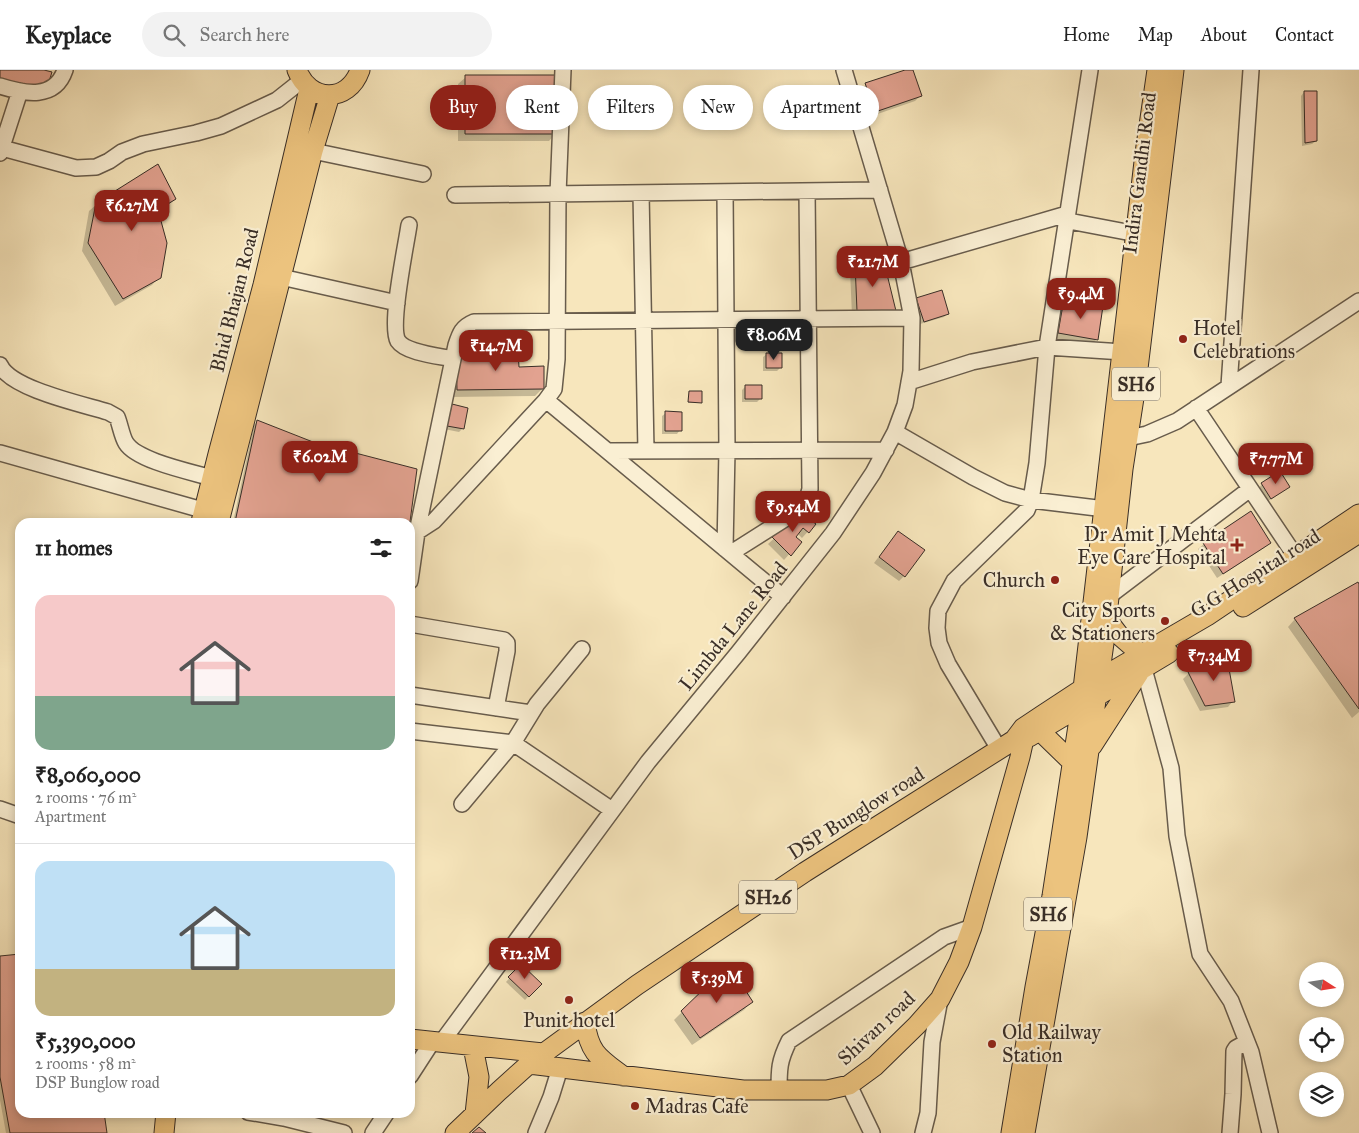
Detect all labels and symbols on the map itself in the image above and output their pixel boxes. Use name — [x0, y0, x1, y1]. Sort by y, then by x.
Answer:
street label: Indira Gandhi Road — [1117, 91, 1161, 255]
pin: ₹6.27M — [91, 190, 173, 232]
street label: Bhid Bhajan Road — [204, 225, 264, 375]
pin: ₹21.7M — [832, 246, 914, 288]
pin: ₹9.4M — [1046, 278, 1116, 320]
place label: Hotel Celebrations — [1193, 316, 1295, 363]
pin: ₹8.06M — [733, 318, 815, 361]
pin: ₹14.7M — [455, 330, 537, 372]
marker: Hotel Celebrations — [1177, 333, 1189, 345]
road number: SH6 — [1112, 368, 1160, 400]
pin: ₹6.02M — [279, 440, 361, 483]
pin: ₹7.77M — [1235, 442, 1317, 485]
pin: ₹9.54M — [752, 490, 834, 533]
place label: Dr Amit J Mehta Eye Care Hospital — [1077, 522, 1227, 569]
street label: G.G Hospital road — [1186, 523, 1324, 623]
marker: Dr Amit J Mehta Eye Care Hospital — [1230, 538, 1244, 552]
street label: Limbda Lane Road — [674, 557, 792, 695]
place label: Church — [983, 568, 1045, 592]
marker: Church — [1049, 574, 1061, 586]
place label: City Sports & Stationers — [1050, 598, 1155, 645]
marker: City Sports & Stationers — [1159, 615, 1171, 627]
pin: ₹7.34M — [1173, 640, 1255, 682]
street label: DSP Bunglow road — [783, 761, 929, 865]
road number: SH26 — [739, 880, 797, 914]
road number: SH6 — [1024, 898, 1072, 931]
pin: ₹12.3M — [484, 938, 566, 980]
pin: ₹5.39M — [676, 962, 758, 1004]
north arrow — [1299, 962, 1344, 1008]
street label: Shivan road — [832, 986, 920, 1070]
marker: Punit hotel — [563, 994, 575, 1006]
place label: Punit hotel — [523, 1008, 615, 1032]
place label: Old Railway Station — [1002, 1020, 1101, 1067]
marker: Old Railway Station — [986, 1038, 998, 1050]
place label: Madras Cafe — [645, 1094, 749, 1118]
marker: Madras Cafe — [629, 1100, 641, 1112]

